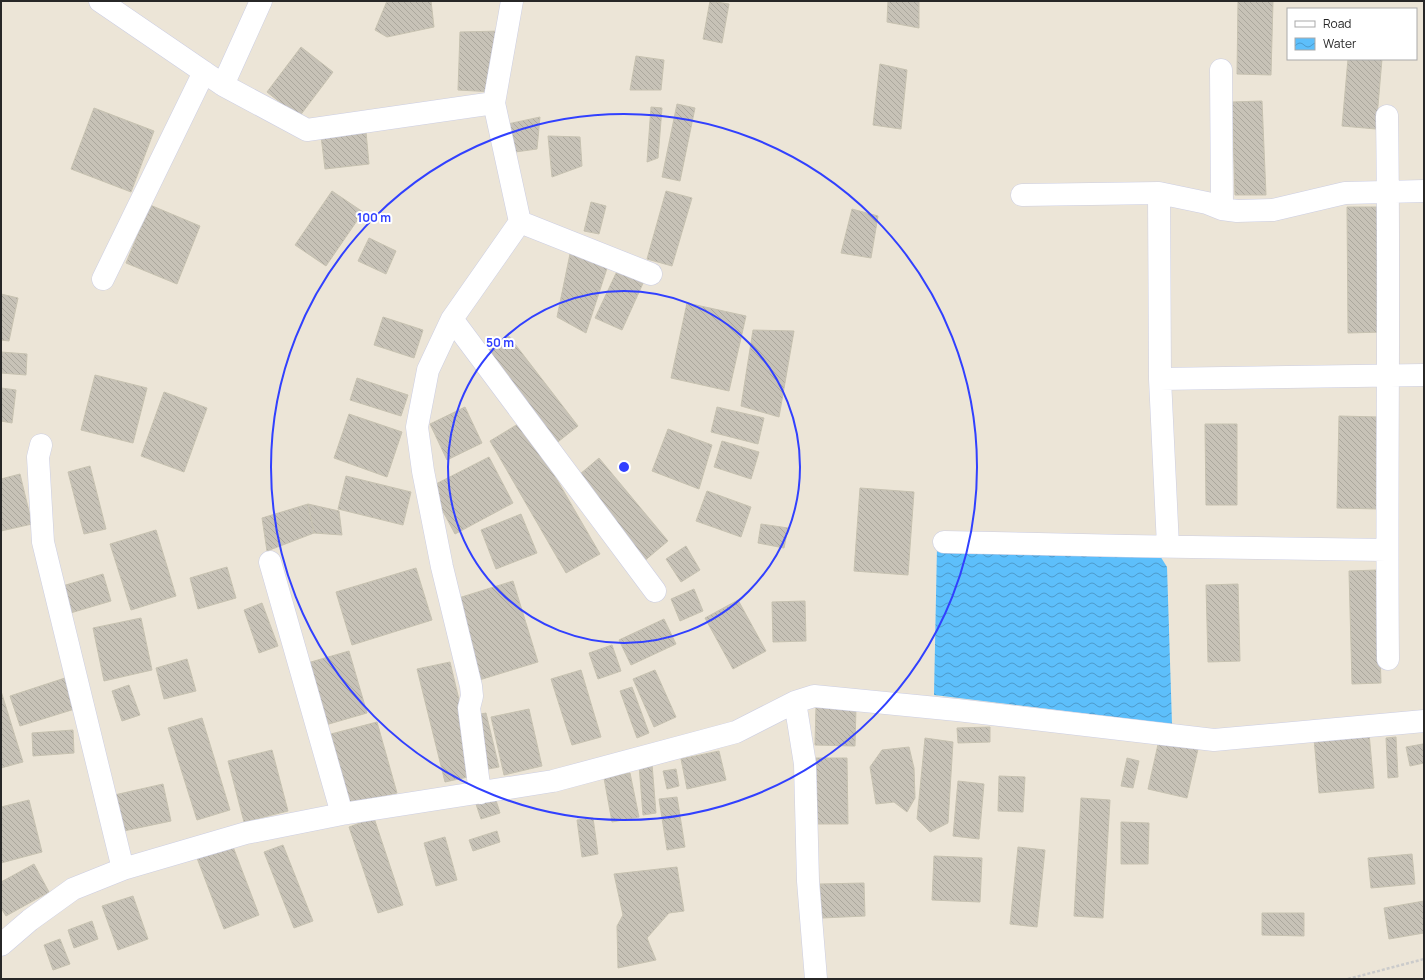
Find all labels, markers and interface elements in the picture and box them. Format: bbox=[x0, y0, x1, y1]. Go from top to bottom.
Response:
legend bbox=[1287, 8, 1417, 60]
text: Road bbox=[1323, 15, 1351, 32]
text: Water bbox=[1323, 35, 1357, 52]
text: 100 m bbox=[357, 209, 391, 226]
text: 50 m bbox=[486, 334, 514, 351]
centre of rings bbox=[617, 460, 631, 474]

